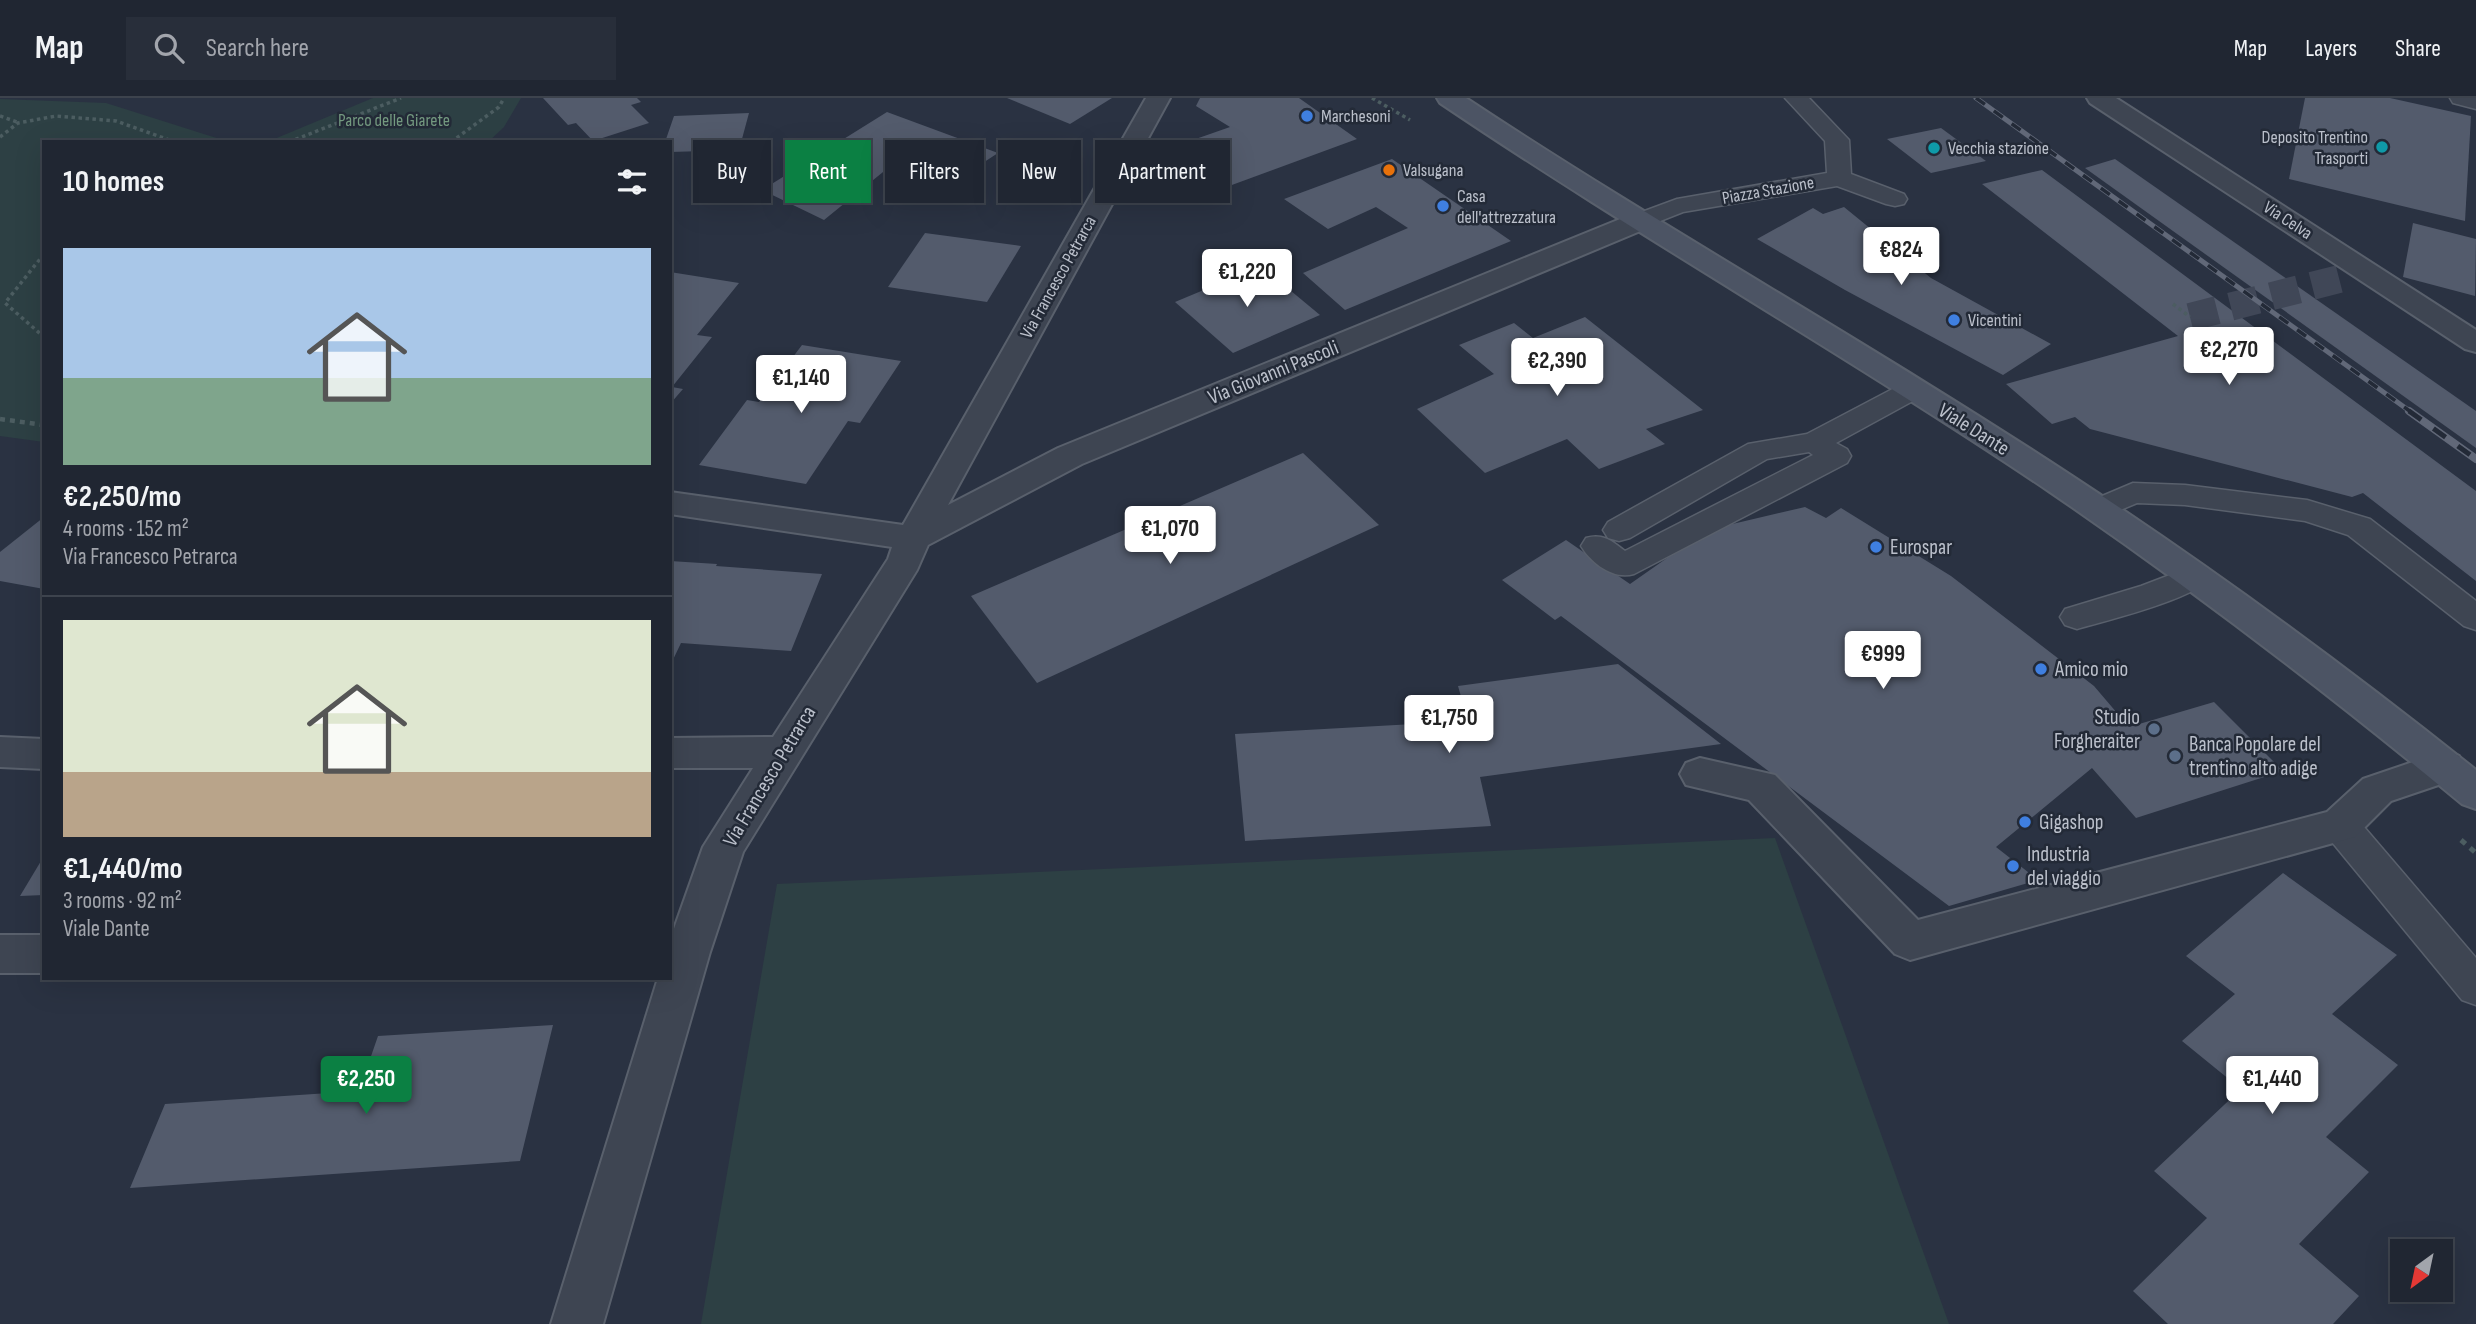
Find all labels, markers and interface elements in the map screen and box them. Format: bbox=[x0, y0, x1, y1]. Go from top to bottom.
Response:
search box bbox=[126, 17, 616, 80]
text: Map bbox=[35, 28, 84, 68]
icon: search bbox=[150, 29, 188, 67]
text: Search here bbox=[206, 33, 309, 64]
text: Map bbox=[2234, 34, 2267, 63]
text: Layers bbox=[2305, 34, 2357, 63]
text: Share bbox=[2395, 34, 2441, 63]
place label: Marchesoni bbox=[1321, 106, 1391, 127]
marker: Marchesoni bbox=[1299, 108, 1315, 124]
park label: Parco delle Giarete bbox=[338, 110, 450, 131]
place label: Deposito Trentino Trasporti bbox=[2262, 127, 2368, 169]
place label: Vecchia stazione bbox=[1948, 138, 2049, 159]
marker: Deposito Trentino Trasporti bbox=[2374, 139, 2390, 155]
chip: Buy bbox=[693, 140, 771, 203]
chip: Rent bbox=[785, 140, 871, 203]
chip: Filters bbox=[885, 140, 984, 203]
chip: New bbox=[998, 140, 1081, 203]
chip: Apartment bbox=[1095, 140, 1230, 203]
marker: Vecchia stazione bbox=[1926, 140, 1942, 156]
place label: Valsugana bbox=[1403, 160, 1463, 181]
marker: Valsugana bbox=[1381, 162, 1397, 178]
icon: filters bbox=[613, 163, 651, 201]
text: 10 homes bbox=[63, 164, 164, 200]
street label: Piazza Stazione bbox=[1721, 172, 1816, 209]
place label: Casa dell'attrezzatura bbox=[1457, 186, 1556, 228]
street label: Via Celva bbox=[2259, 197, 2316, 244]
marker: Casa dell'attrezzatura bbox=[1435, 198, 1451, 214]
street label: Via Francesco Petrarca bbox=[1016, 212, 1101, 342]
pin: €824 bbox=[1860, 228, 1942, 287]
text: €824 bbox=[1879, 236, 1923, 264]
pin: €1,220 bbox=[1190, 250, 1304, 309]
text: €1,220 bbox=[1218, 258, 1276, 286]
icon: home bbox=[294, 294, 420, 420]
place label: Vicentini bbox=[1968, 310, 2022, 331]
marker: Vicentini bbox=[1946, 312, 1962, 328]
pin: €2,270 bbox=[2172, 328, 2286, 387]
street label: Via Giovanni Pascoli bbox=[1204, 335, 1342, 410]
text: €2,270 bbox=[2200, 336, 2258, 364]
pin: €2,390 bbox=[1500, 338, 1614, 398]
text: €2,390 bbox=[1527, 347, 1587, 375]
pin: €1,140 bbox=[744, 356, 858, 415]
text: €1,140 bbox=[772, 364, 830, 392]
street label: Viale Dante bbox=[1934, 398, 2014, 461]
text: €2,250/mo bbox=[63, 479, 181, 515]
pin: €1,070 bbox=[1113, 506, 1227, 566]
text: 4 rooms · 152 m² bbox=[63, 515, 189, 543]
text: €1,070 bbox=[1141, 515, 1199, 543]
place label: Eurospar bbox=[1890, 535, 1952, 560]
marker: Eurospar bbox=[1868, 539, 1884, 555]
text: Via Francesco Petrarca bbox=[63, 543, 238, 571]
pin: €999 bbox=[1842, 632, 1924, 691]
text: €999 bbox=[1861, 640, 1905, 668]
place label: Amico mio bbox=[2054, 657, 2128, 682]
marker: Amico mio bbox=[2033, 661, 2049, 677]
icon: home bbox=[294, 666, 420, 792]
pin: €1,750 bbox=[1392, 696, 1506, 755]
street label: Via Francesco Petrarca bbox=[718, 701, 821, 851]
text: €1,750 bbox=[1420, 704, 1478, 732]
place label: Studio Forgheraiter bbox=[2054, 705, 2140, 754]
marker: Studio Forgheraiter bbox=[2146, 721, 2162, 737]
place label: Banca Popolare del trentino alto adige bbox=[2189, 732, 2321, 781]
marker: Banca Popolare del trentino alto adige bbox=[2167, 748, 2183, 764]
place label: Gigashop bbox=[2039, 810, 2104, 835]
marker: Gigashop bbox=[2017, 814, 2033, 830]
place label: Industria del viaggio bbox=[2027, 842, 2101, 891]
text: €1,440/mo bbox=[63, 851, 183, 887]
marker: Industria del viaggio bbox=[2005, 858, 2021, 874]
text: 3 rooms · 92 m² bbox=[63, 887, 182, 915]
text: Viale Dante bbox=[63, 915, 150, 943]
pin: €2,250 bbox=[309, 1056, 423, 1116]
pin: €1,440 bbox=[2215, 1056, 2329, 1116]
text: €2,250 bbox=[337, 1065, 395, 1093]
text: €1,440 bbox=[2242, 1065, 2302, 1093]
north arrow bbox=[2390, 1239, 2454, 1302]
map controls bbox=[2390, 1239, 2453, 1302]

